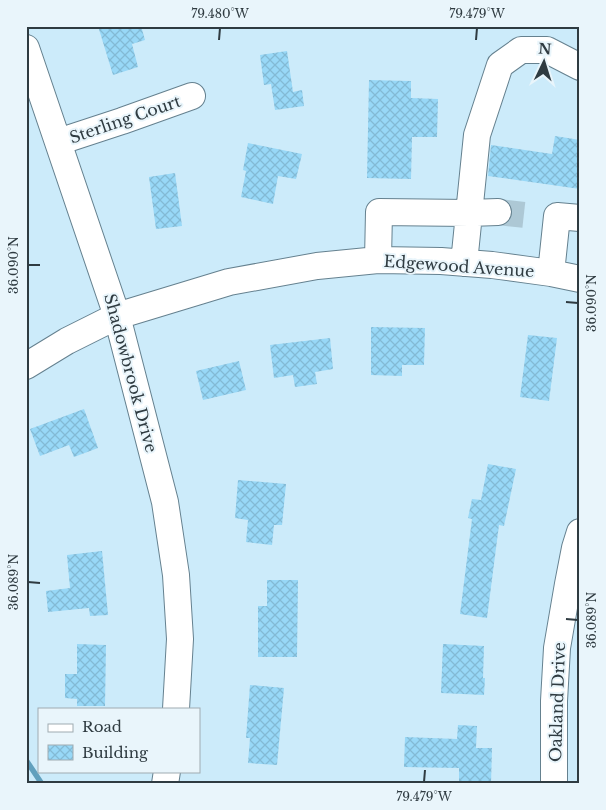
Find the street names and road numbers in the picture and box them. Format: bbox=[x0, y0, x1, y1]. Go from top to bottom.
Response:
street label: Sterling Court bbox=[67, 91, 183, 147]
street label: Edgewood Avenue bbox=[383, 251, 535, 281]
street label: Shadowbrook Drive bbox=[100, 291, 162, 455]
street label: Oakland Drive bbox=[545, 642, 569, 762]

